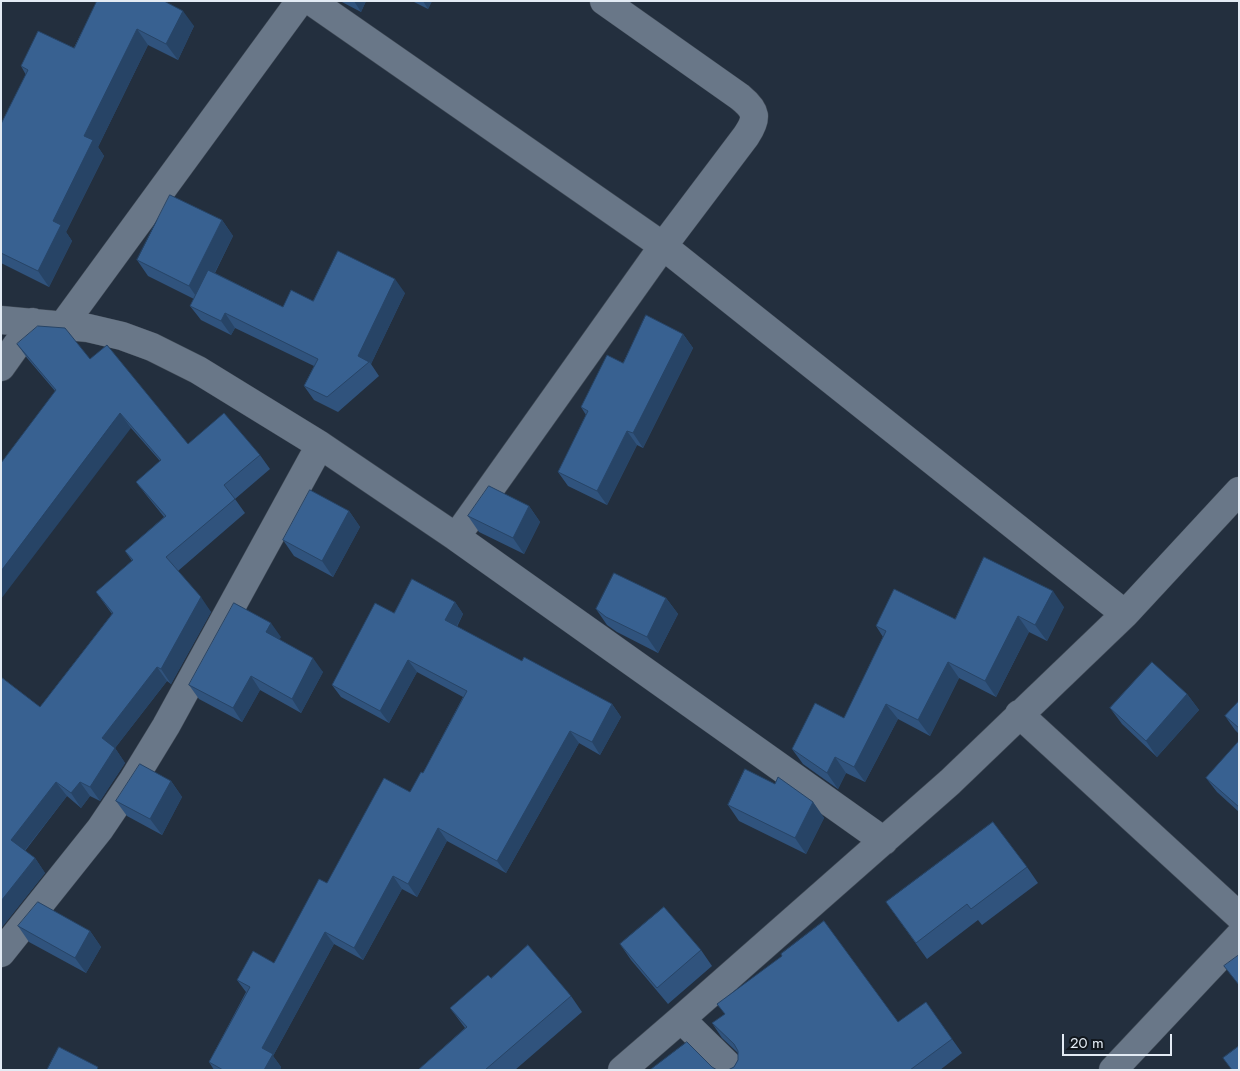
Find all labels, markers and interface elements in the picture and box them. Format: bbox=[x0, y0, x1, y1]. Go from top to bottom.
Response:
scale bar bbox=[1065, 1024, 1175, 1056]
text: 20 m bbox=[1070, 1032, 1104, 1054]

